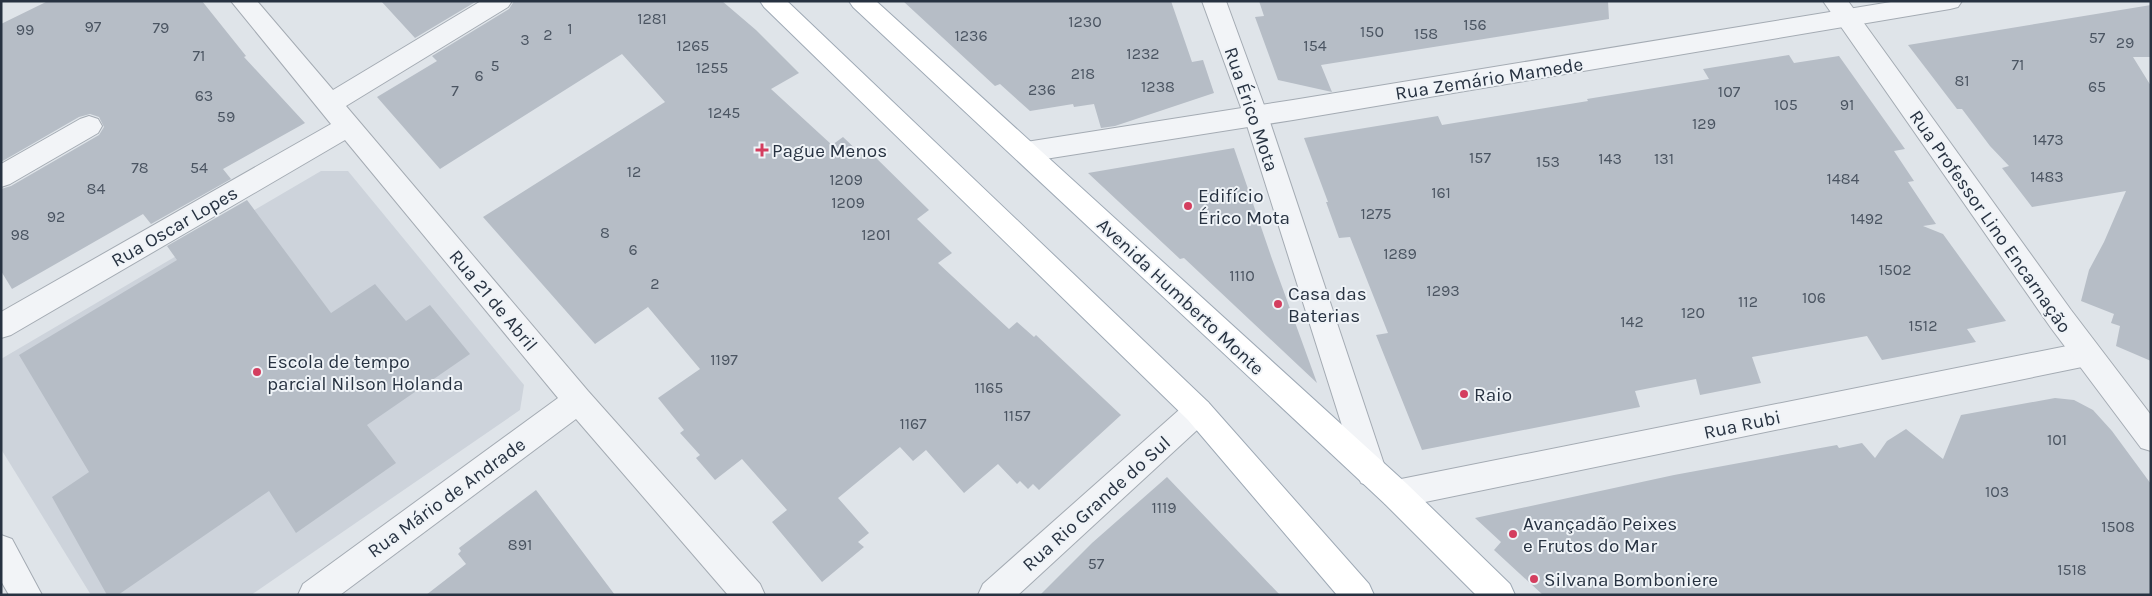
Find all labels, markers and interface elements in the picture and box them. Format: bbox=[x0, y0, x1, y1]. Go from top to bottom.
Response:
house number: 1281 bbox=[637, 9, 667, 28]
house number: 1230 bbox=[1068, 12, 1102, 31]
house number: 156 bbox=[1463, 15, 1487, 34]
house number: 97 bbox=[85, 17, 102, 36]
house number: 79 bbox=[153, 18, 169, 37]
house number: 1 bbox=[567, 19, 573, 38]
house number: 99 bbox=[16, 20, 34, 39]
house number: 150 bbox=[1360, 22, 1384, 41]
house number: 158 bbox=[1414, 24, 1438, 43]
house number: 2 bbox=[543, 25, 553, 44]
house number: 1236 bbox=[954, 26, 988, 45]
house number: 57 bbox=[2089, 28, 2106, 47]
house number: 3 bbox=[520, 30, 530, 49]
house number: 29 bbox=[2116, 33, 2134, 52]
house number: 1265 bbox=[677, 36, 709, 55]
house number: 154 bbox=[1303, 36, 1327, 55]
house number: 1232 bbox=[1126, 44, 1160, 63]
street label: Rua Érico Mota bbox=[1219, 44, 1284, 174]
house number: 71 bbox=[193, 46, 205, 65]
street label: Rua Zemário Mamede bbox=[1394, 53, 1585, 105]
house number: 71 bbox=[2012, 55, 2024, 74]
house number: 5 bbox=[490, 56, 500, 75]
house number: 1255 bbox=[696, 58, 728, 77]
house number: 218 bbox=[1071, 64, 1095, 83]
house number: 6 bbox=[474, 66, 484, 85]
house number: 81 bbox=[1954, 71, 1970, 90]
house number: 1238 bbox=[1141, 77, 1175, 96]
house number: 65 bbox=[2088, 77, 2106, 96]
house number: 236 bbox=[1028, 80, 1056, 99]
house number: 7 bbox=[451, 81, 459, 100]
house number: 107 bbox=[1718, 82, 1741, 101]
house number: 63 bbox=[195, 86, 213, 105]
house number: 105 bbox=[1774, 95, 1798, 114]
house number: 91 bbox=[1840, 95, 1854, 114]
house number: 1245 bbox=[708, 103, 740, 122]
street label: Rua Professor Lino Encarnação bbox=[1905, 106, 2076, 337]
house number: 59 bbox=[217, 107, 235, 126]
house number: 129 bbox=[1692, 114, 1716, 133]
house number: 1473 bbox=[2032, 130, 2064, 149]
place label: Pague Menos bbox=[772, 140, 887, 162]
marker: Pague Menos bbox=[756, 144, 768, 156]
house number: 157 bbox=[1469, 148, 1491, 167]
house number: 143 bbox=[1598, 149, 1622, 168]
house number: 131 bbox=[1654, 149, 1674, 168]
house number: 153 bbox=[1536, 152, 1560, 171]
house number: 78 bbox=[131, 158, 149, 177]
house number: 54 bbox=[190, 158, 208, 177]
house number: 12 bbox=[627, 162, 641, 181]
house number: 1483 bbox=[2030, 167, 2064, 186]
house number: 1484 bbox=[1827, 169, 1860, 188]
house number: 1209 bbox=[829, 170, 863, 189]
house number: 84 bbox=[87, 179, 105, 198]
street label: Rua Oscar Lopes bbox=[107, 182, 242, 272]
house number: 161 bbox=[1431, 183, 1451, 202]
place label: Edifício Érico Mota bbox=[1198, 185, 1290, 229]
house number: 1209 bbox=[831, 193, 865, 212]
marker: Edifício Érico Mota bbox=[1182, 200, 1194, 212]
house number: 1275 bbox=[1360, 204, 1392, 223]
house number: 92 bbox=[47, 207, 65, 226]
house number: 1492 bbox=[1851, 209, 1883, 228]
street label: Avenida Humberto Monte bbox=[1092, 214, 1268, 380]
house number: 8 bbox=[600, 223, 610, 242]
house number: 98 bbox=[10, 225, 30, 244]
house number: 1201 bbox=[861, 225, 891, 244]
house number: 6 bbox=[628, 240, 638, 259]
house number: 1289 bbox=[1383, 244, 1417, 263]
street label: Rua 21 de Abril bbox=[444, 246, 542, 356]
house number: 1502 bbox=[1878, 260, 1912, 279]
house number: 1110 bbox=[1229, 266, 1255, 285]
house number: 2 bbox=[650, 274, 660, 293]
house number: 1293 bbox=[1426, 281, 1460, 300]
place label: Casa das Baterias bbox=[1288, 283, 1367, 327]
house number: 106 bbox=[1802, 288, 1826, 307]
house number: 112 bbox=[1738, 292, 1758, 311]
marker: Casa das Baterias bbox=[1272, 298, 1284, 310]
house number: 120 bbox=[1681, 303, 1705, 322]
house number: 142 bbox=[1620, 312, 1644, 331]
house number: 1512 bbox=[1909, 316, 1937, 335]
house number: 1197 bbox=[710, 350, 738, 369]
place label: Escola de tempo parcial Nilson Holanda bbox=[267, 351, 464, 395]
marker: Escola de tempo parcial Nilson Holanda bbox=[251, 366, 263, 378]
house number: 1165 bbox=[975, 378, 1003, 397]
place label: Raio bbox=[1474, 384, 1512, 406]
marker: Raio bbox=[1458, 388, 1470, 400]
house number: 1157 bbox=[1003, 406, 1031, 425]
street label: Rua Rubi bbox=[1702, 406, 1783, 444]
house number: 1167 bbox=[899, 414, 927, 433]
house number: 101 bbox=[2047, 430, 2067, 449]
street label: Rua Rio Grande do Sul bbox=[1018, 432, 1175, 576]
street label: Rua Mário de Andrade bbox=[363, 433, 530, 562]
house number: 103 bbox=[1985, 482, 2009, 501]
house number: 1119 bbox=[1151, 498, 1177, 517]
place label: Avançadão Peixes e Frutos do Mar bbox=[1523, 513, 1677, 557]
house number: 1508 bbox=[2101, 517, 2135, 536]
marker: Avançadão Peixes e Frutos do Mar bbox=[1507, 528, 1519, 540]
house number: 891 bbox=[508, 535, 532, 554]
house number: 57 bbox=[1088, 554, 1105, 573]
house number: 1518 bbox=[2057, 560, 2087, 579]
place label: Silvana Bomboniere bbox=[1544, 569, 1718, 591]
marker: Silvana Bomboniere bbox=[1528, 573, 1540, 585]

